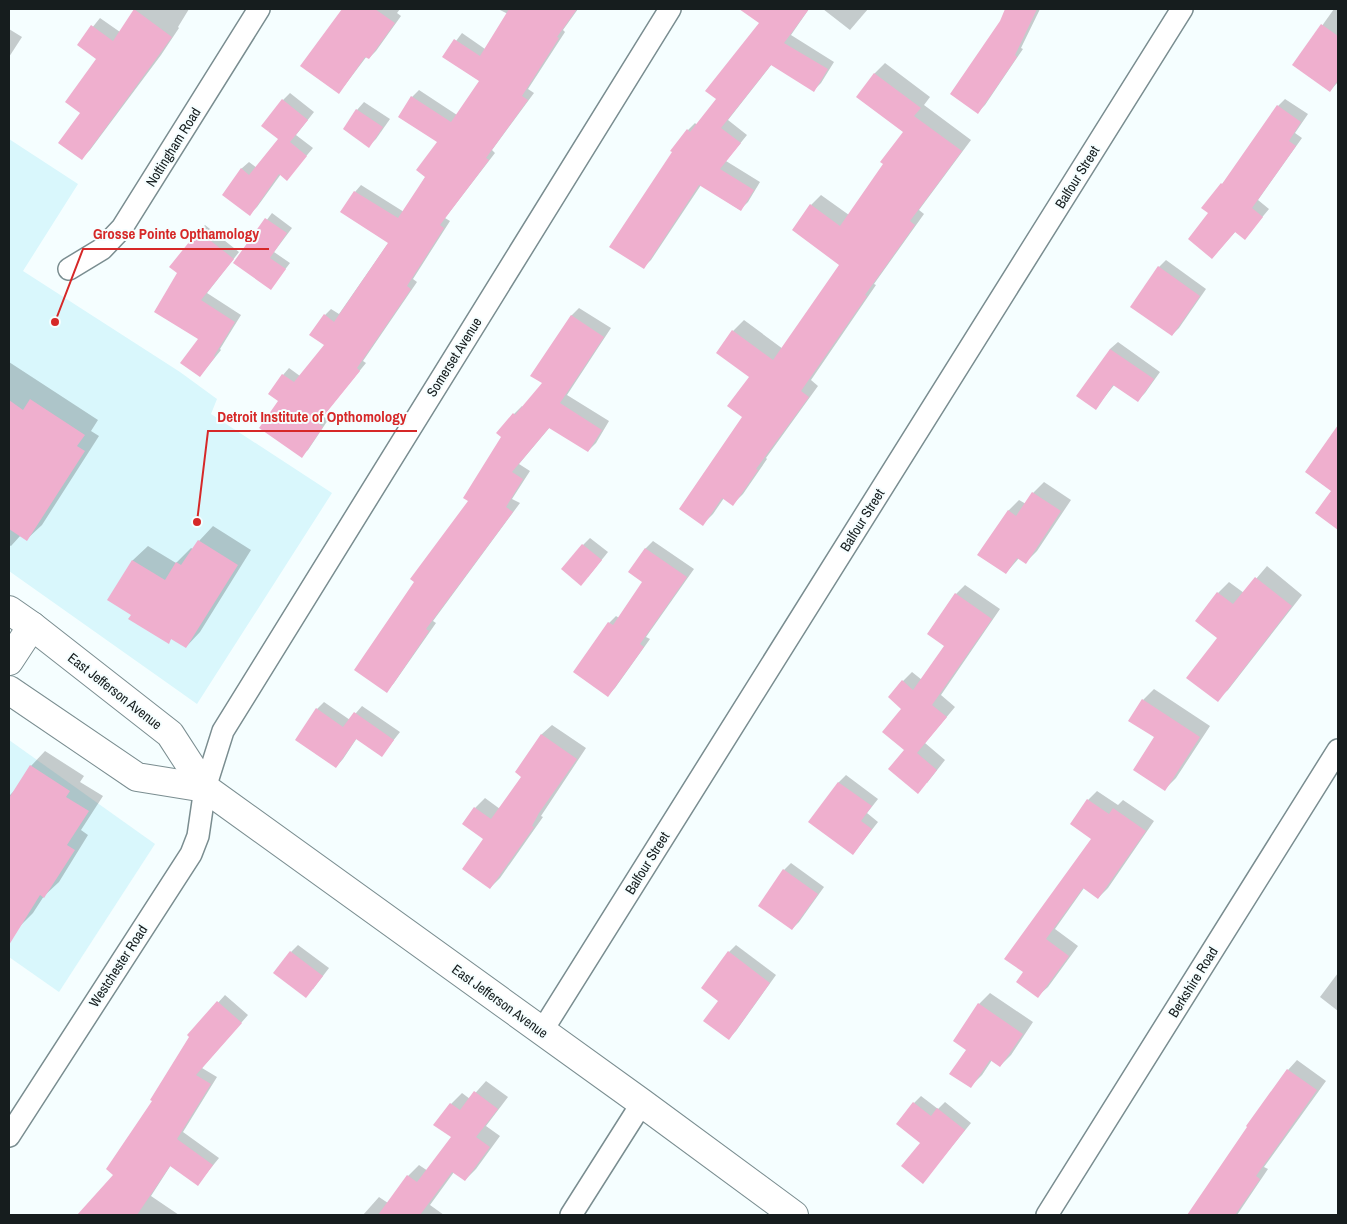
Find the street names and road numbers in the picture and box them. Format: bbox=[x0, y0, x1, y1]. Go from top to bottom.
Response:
street label: Nottingham Road bbox=[142, 104, 204, 190]
street label: Balfour Street bbox=[1051, 142, 1103, 212]
street label: Somerset Avenue bbox=[422, 314, 486, 400]
street label: Balfour Street bbox=[836, 485, 888, 555]
street label: East Jefferson Avenue bbox=[64, 649, 166, 733]
street label: Balfour Street bbox=[621, 828, 673, 898]
street label: Westchester Road bbox=[85, 922, 151, 1010]
street label: Berkshire Road bbox=[1164, 943, 1222, 1021]
street label: East Jefferson Avenue bbox=[448, 960, 552, 1042]

